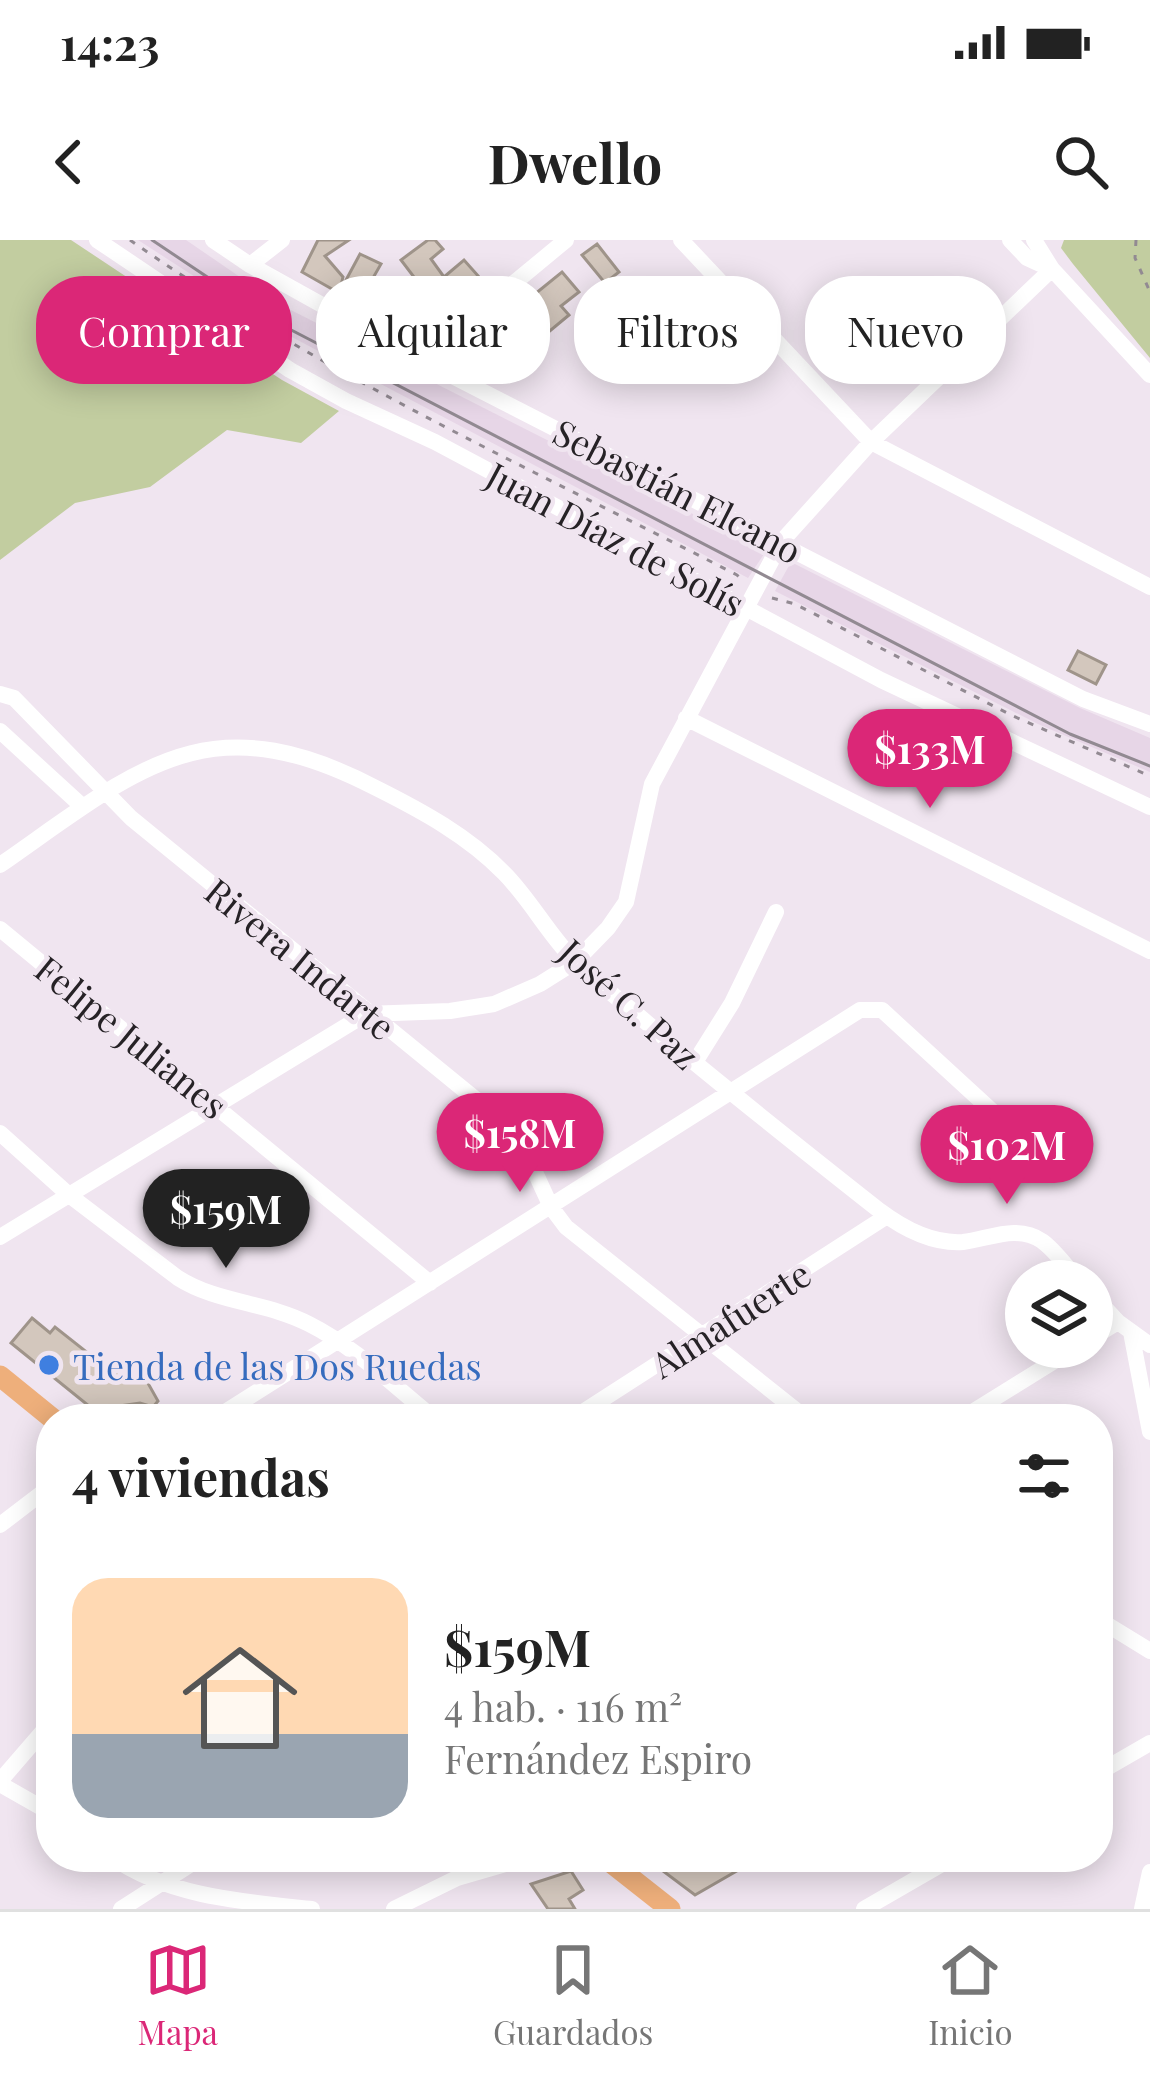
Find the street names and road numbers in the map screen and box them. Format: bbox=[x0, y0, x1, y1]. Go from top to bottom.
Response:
street label: Sebastián Elcano bbox=[546, 407, 810, 573]
street label: Juan Díaz de Solís bbox=[478, 449, 753, 626]
street label: Rivera Indarte bbox=[196, 867, 406, 1049]
street label: José C. Paz bbox=[549, 927, 710, 1079]
street label: Felipe Julianes bbox=[26, 944, 238, 1128]
street label: Almafuerte bbox=[640, 1249, 819, 1388]

